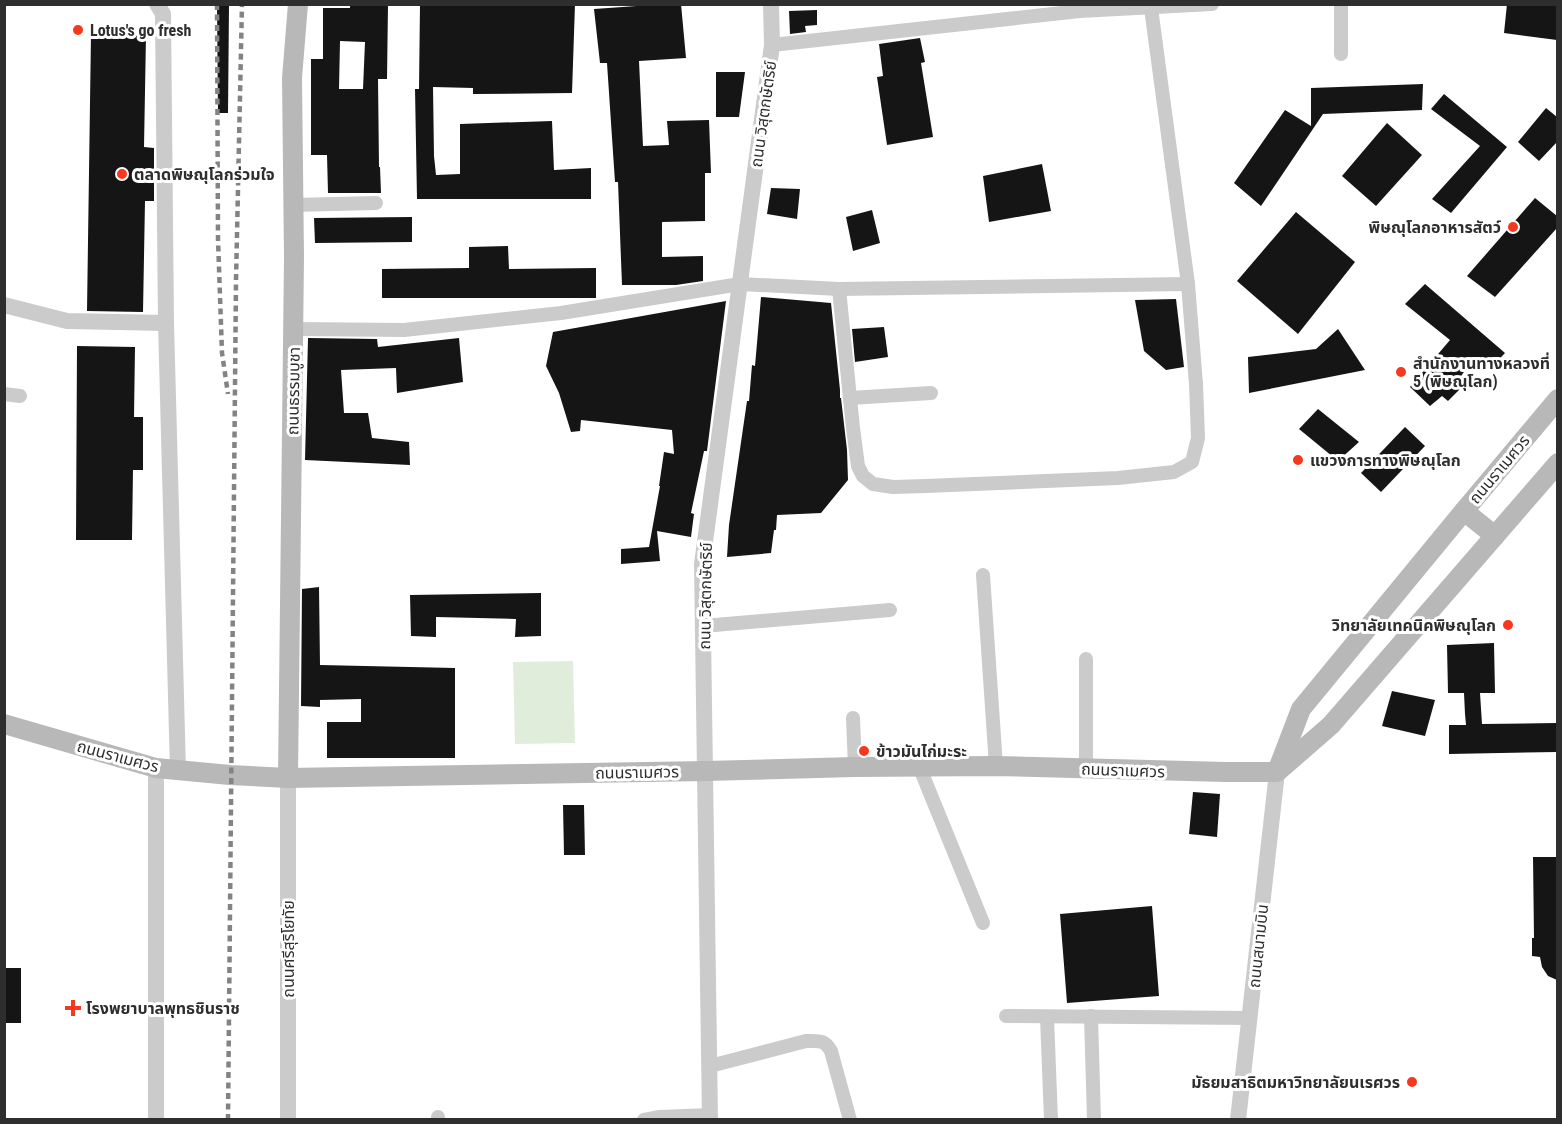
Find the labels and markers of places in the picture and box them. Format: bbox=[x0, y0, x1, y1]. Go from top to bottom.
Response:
place label: Lotus's go fresh bbox=[90, 21, 191, 40]
marker: Lotus's go fresh bbox=[71, 23, 85, 37]
place label: ตลาดพิษณุโลกร่วมใจ bbox=[134, 165, 275, 184]
marker: ตลาดพิษณุโลกร่วมใจ bbox=[115, 167, 129, 181]
place label: พิษณุโลกอาหารสัตว์ bbox=[1369, 218, 1501, 237]
marker: พิษณุโลกอาหารสัตว์ bbox=[1506, 220, 1520, 234]
place label: สำนักงานทางหลวงที่ 5 (พิษณุโลก) bbox=[1413, 352, 1550, 391]
marker: สำนักงานทางหลวงที่ 5 (พิษณุโลก) bbox=[1394, 365, 1408, 379]
place label: แขวงการทางพิษณุโลก bbox=[1310, 451, 1461, 470]
marker: แขวงการทางพิษณุโลก bbox=[1291, 453, 1305, 467]
place label: วิทยาลัยเทคนิคพิษณุโลก bbox=[1331, 616, 1496, 635]
marker: วิทยาลัยเทคนิคพิษณุโลก bbox=[1501, 618, 1515, 632]
place label: ข้าวมันไก่มะระ bbox=[876, 742, 967, 761]
marker: ข้าวมันไก่มะระ bbox=[857, 744, 871, 758]
marker: โรงพยาบาลพุทธชินราช bbox=[64, 999, 82, 1017]
place label: โรงพยาบาลพุทธชินราช bbox=[86, 999, 240, 1018]
place label: มัธยมสาธิตมหาวิทยาลัยนเรศวร bbox=[1191, 1073, 1400, 1092]
marker: มัธยมสาธิตมหาวิทยาลัยนเรศวร bbox=[1405, 1075, 1419, 1089]

